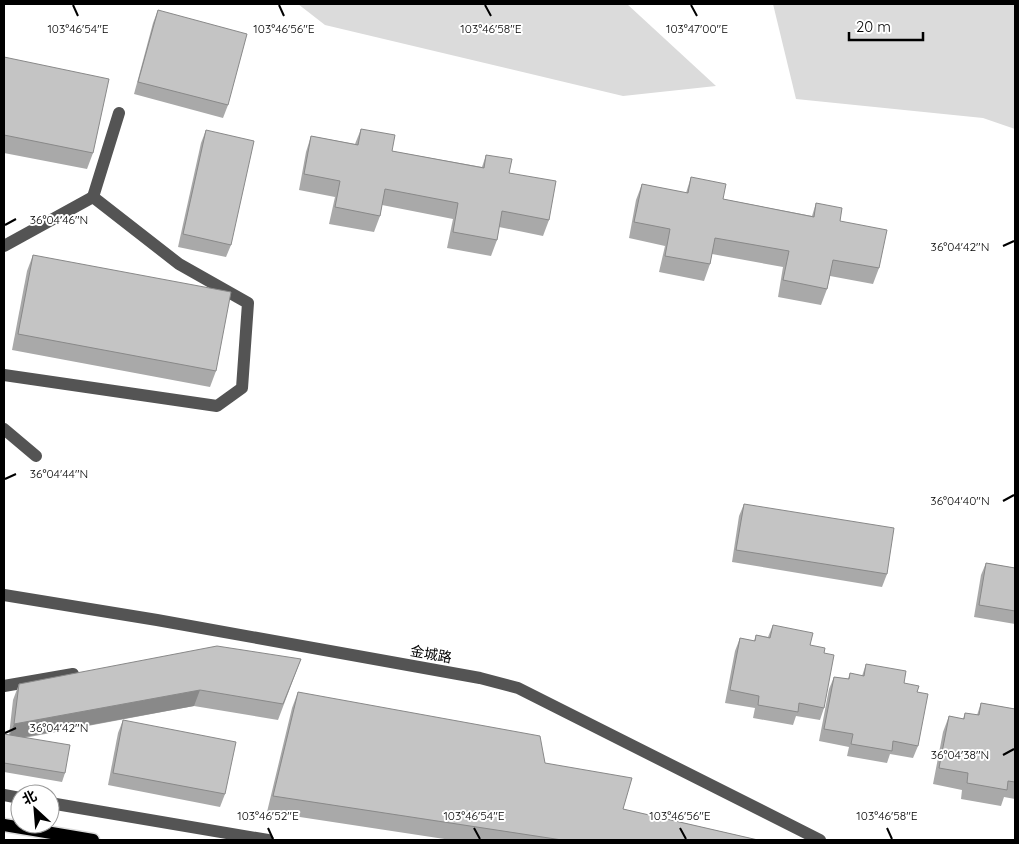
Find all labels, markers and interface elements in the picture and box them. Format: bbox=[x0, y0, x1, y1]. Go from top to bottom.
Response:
scale bar bbox=[849, 10, 923, 42]
text: 20 m bbox=[856, 17, 891, 36]
text: 103°46'54"E bbox=[47, 21, 109, 36]
text: 103°46'56"E bbox=[253, 21, 315, 36]
text: 103°46'58"E bbox=[460, 21, 522, 36]
text: 103°47'00"E bbox=[666, 21, 728, 36]
text: 36°04'46"N bbox=[30, 212, 88, 227]
text: 36°04'42"N bbox=[931, 239, 989, 254]
text: 36°04'44"N bbox=[30, 466, 88, 481]
text: 36°04'40"N bbox=[930, 493, 990, 508]
street label: 金城路 bbox=[409, 641, 453, 667]
text: 36°04'42"N bbox=[30, 720, 88, 735]
text: 36°04'38"N bbox=[931, 747, 989, 762]
north arrow bbox=[10, 784, 60, 834]
text: 北 bbox=[19, 786, 40, 808]
text: 103°46'52"E bbox=[237, 808, 299, 823]
text: 103°46'54"E bbox=[443, 808, 505, 823]
text: 103°46'56"E bbox=[649, 808, 711, 823]
text: 103°46'58"E bbox=[856, 808, 918, 823]

